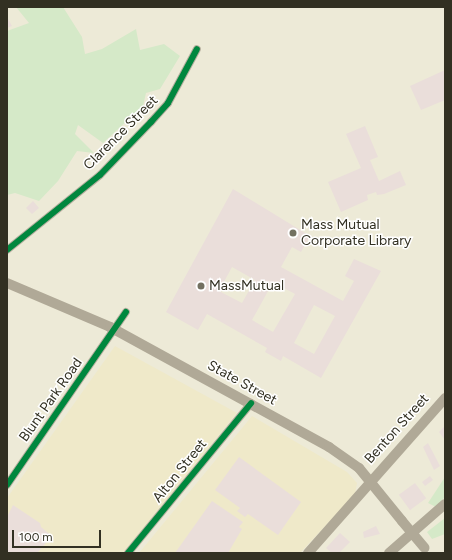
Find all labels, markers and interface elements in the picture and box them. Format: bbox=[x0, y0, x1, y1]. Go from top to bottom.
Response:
street label: Clarence Street bbox=[80, 92, 162, 174]
place label: Mass Mutual Corporate Library bbox=[301, 217, 411, 250]
marker: Mass Mutual Corporate Library bbox=[288, 228, 298, 238]
place label: MassMutual bbox=[209, 278, 284, 294]
marker: MassMutual bbox=[196, 281, 206, 291]
street label: Blunt Park Road bbox=[16, 355, 86, 445]
street label: State Street bbox=[204, 357, 280, 409]
street label: Benton Street bbox=[361, 391, 433, 467]
street label: Alton Street bbox=[149, 436, 211, 506]
scale bar bbox=[14, 522, 103, 548]
text: 100 m bbox=[19, 530, 53, 544]

